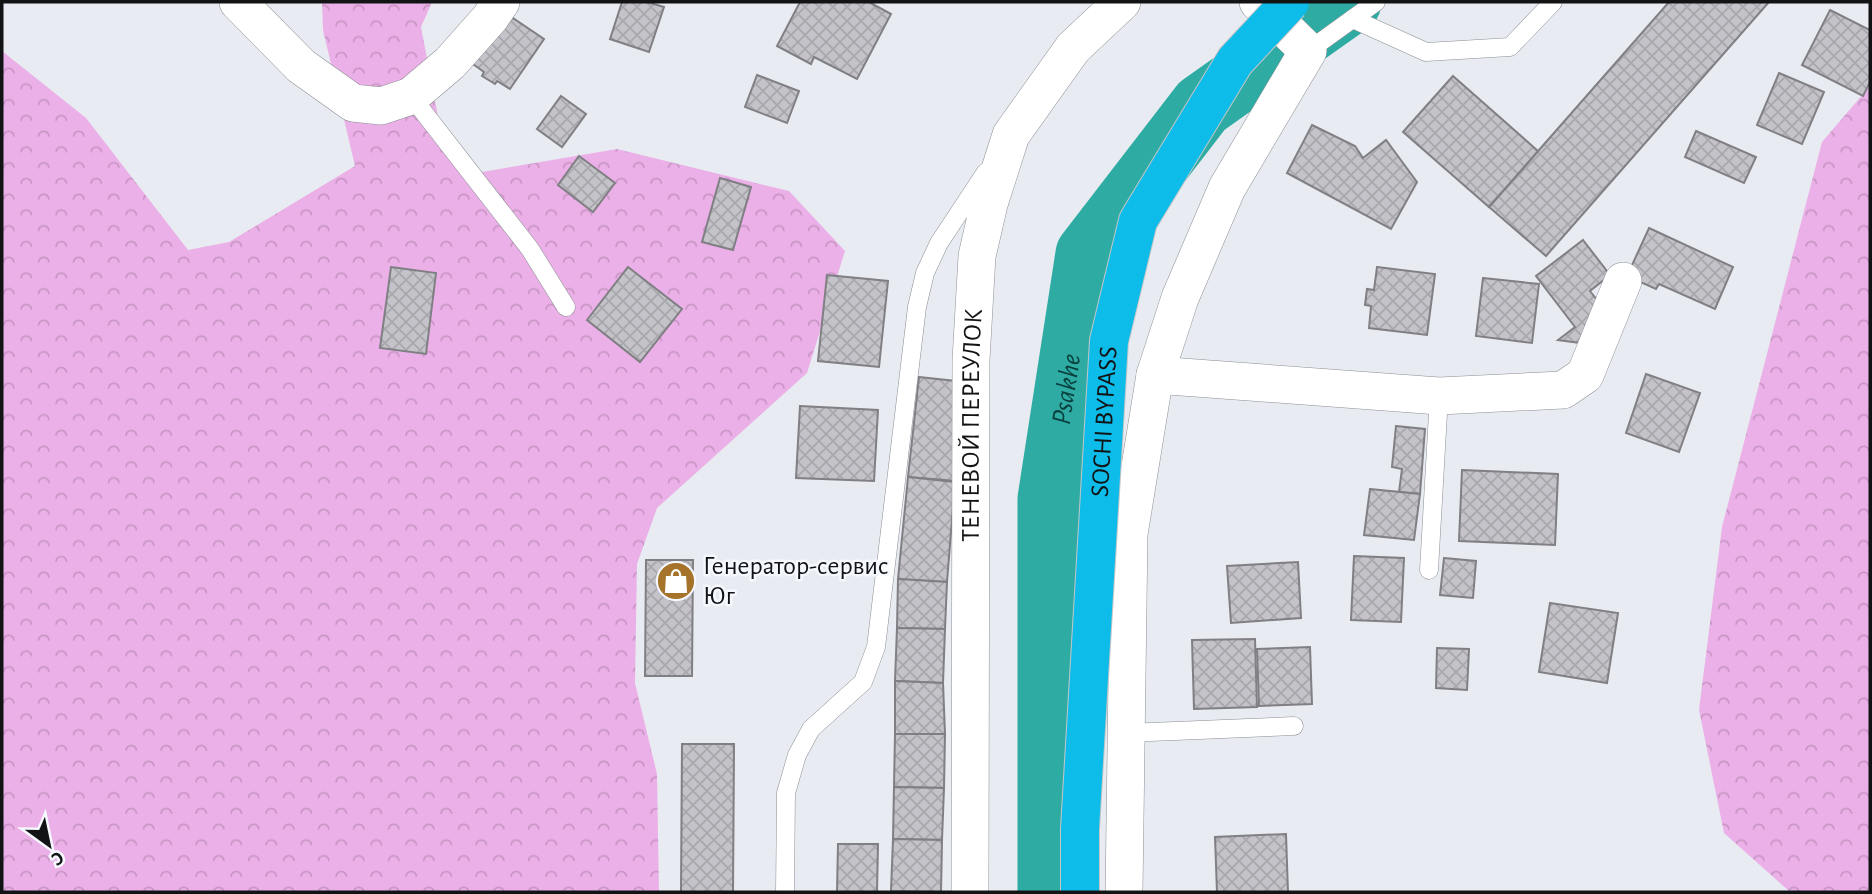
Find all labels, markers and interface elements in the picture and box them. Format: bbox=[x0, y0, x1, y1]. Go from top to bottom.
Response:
street label: ТЕНЕВОЙ ПЕРЕУЛОК bbox=[958, 308, 987, 541]
street label: SOCHI BYPASS bbox=[1087, 346, 1122, 498]
water label: Psakhe bbox=[1048, 352, 1086, 427]
place label: Генератор-сервис Юг bbox=[703, 553, 889, 609]
shop icon: Генератор-сервис Юг bbox=[655, 560, 697, 602]
north arrow bbox=[14, 810, 84, 880]
text: С bbox=[48, 847, 67, 869]

